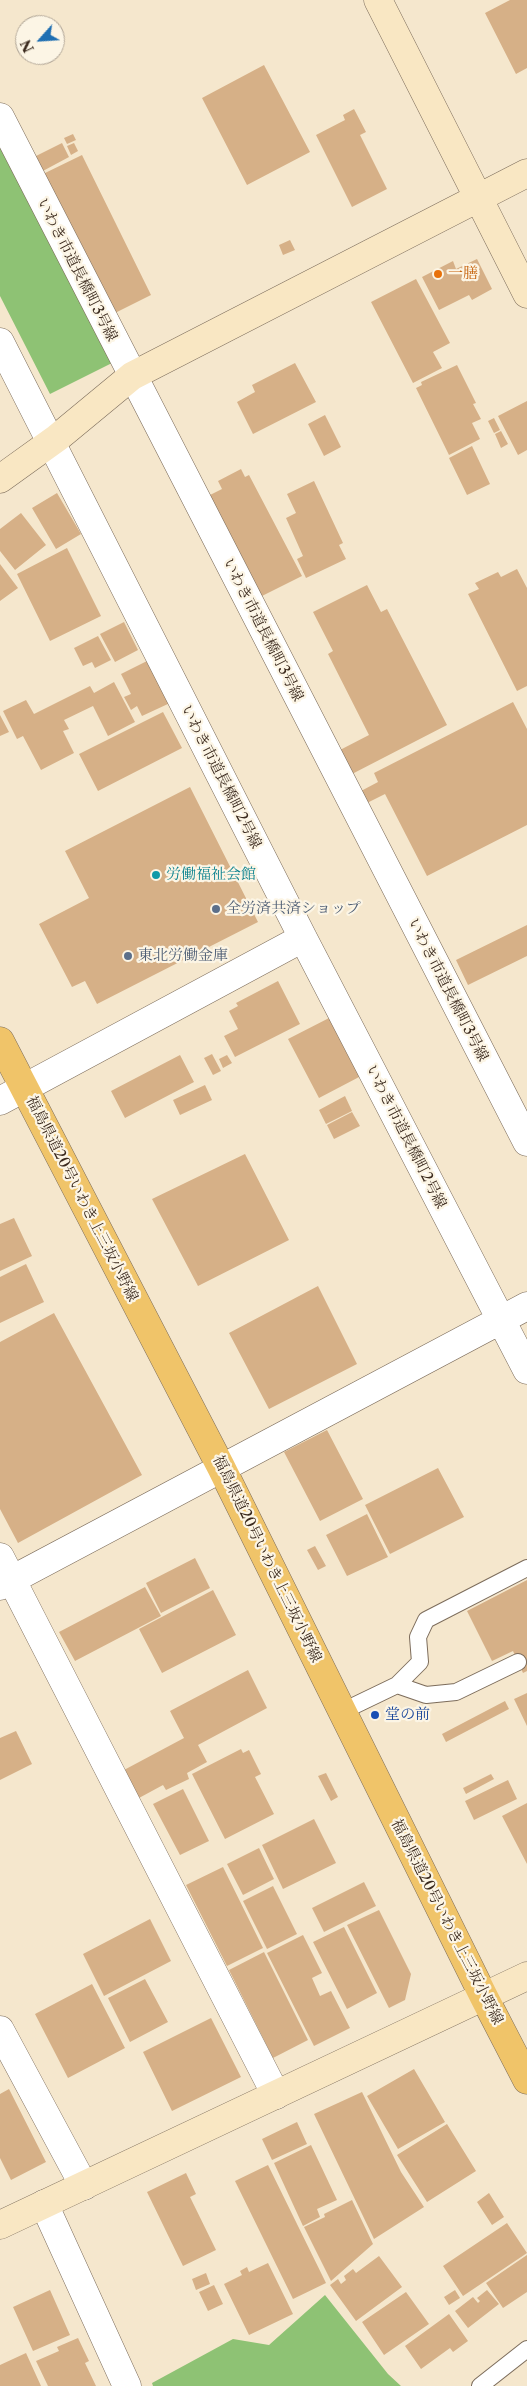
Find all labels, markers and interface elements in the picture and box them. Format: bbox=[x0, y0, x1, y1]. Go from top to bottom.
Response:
north arrow bbox=[15, 15, 65, 65]
text: N bbox=[17, 37, 38, 56]
street label: いわき市道長橋町3号線 bbox=[33, 195, 121, 345]
place label: 一膳 bbox=[448, 265, 478, 283]
marker: 一膳 bbox=[432, 268, 444, 280]
street label: いわき市道長橋町3号線 bbox=[219, 555, 307, 705]
street label: いわき市道長橋町2号線 bbox=[177, 702, 265, 852]
place label: 労働福祉会館 bbox=[166, 866, 256, 884]
marker: 労働福祉会館 bbox=[150, 869, 162, 881]
place label: 全労済共済ショップ bbox=[226, 900, 361, 918]
marker: 全労済共済ショップ bbox=[210, 903, 222, 915]
street label: いわき市道長橋町3号線 bbox=[404, 915, 492, 1065]
place label: 東北労働金庫 bbox=[138, 947, 228, 965]
marker: 東北労働金庫 bbox=[122, 950, 134, 962]
street label: いわき市道長橋町2号線 bbox=[362, 1062, 450, 1212]
street label: 福島県道20号いわき上三坂小野線 bbox=[22, 1093, 142, 1305]
street label: 福島県道20号いわき上三坂小野線 bbox=[209, 1453, 325, 1665]
place label: 堂の前 bbox=[385, 1706, 430, 1724]
marker: 堂の前 bbox=[369, 1709, 381, 1721]
street label: 福島県道20号いわき上三坂小野線 bbox=[387, 1816, 507, 2028]

